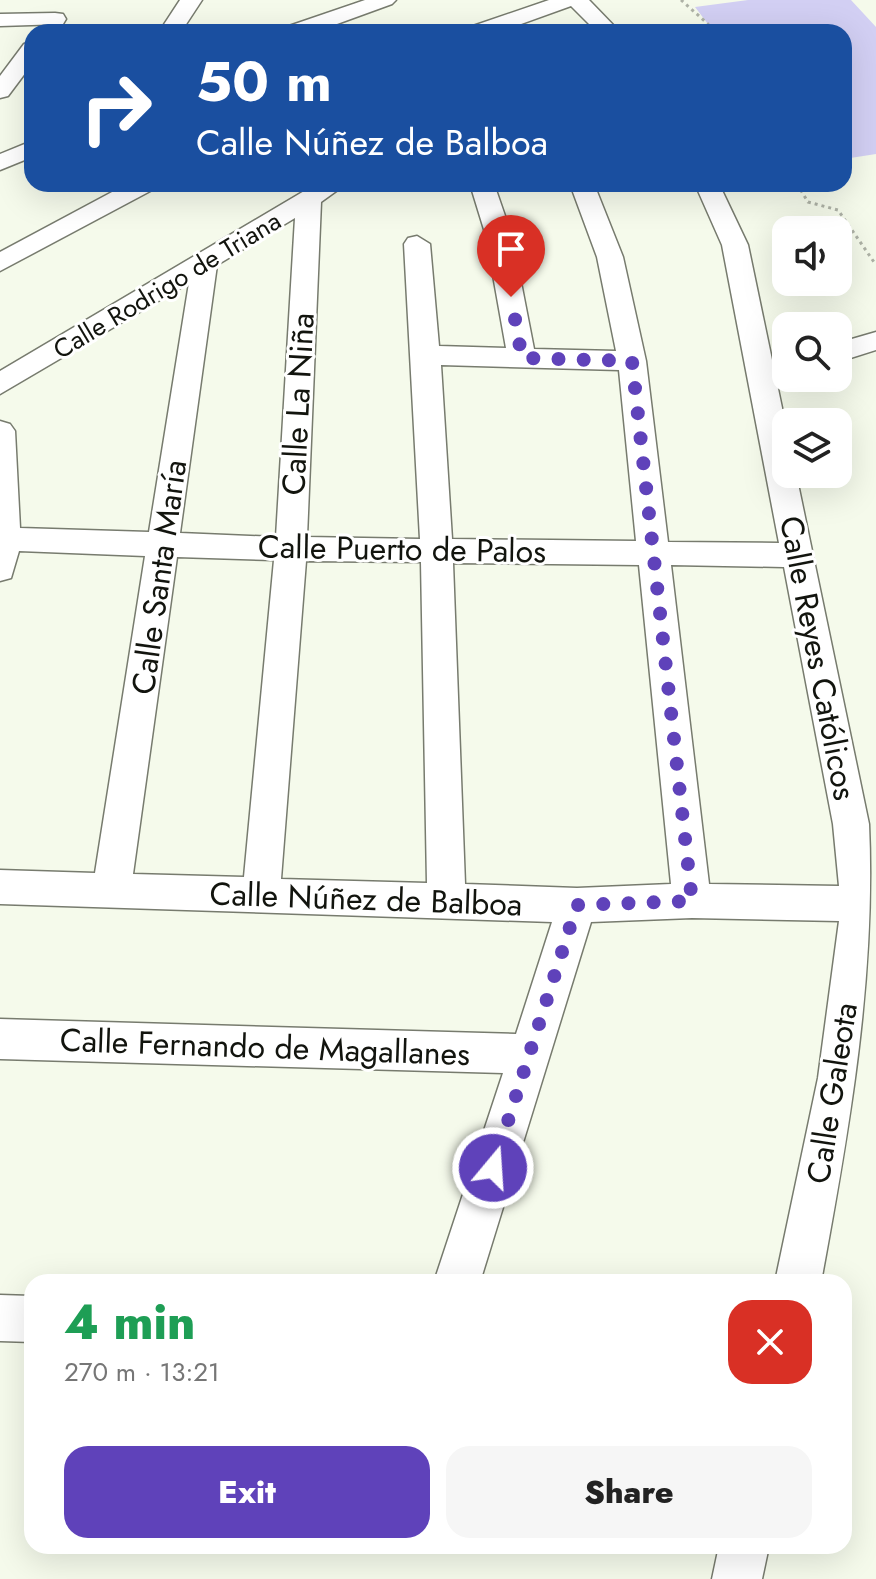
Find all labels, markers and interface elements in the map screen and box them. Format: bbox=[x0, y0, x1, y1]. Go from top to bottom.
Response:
text: 50 m bbox=[196, 41, 332, 122]
icon: right bbox=[64, 56, 168, 160]
text: Calle Núñez de Balboa bbox=[196, 116, 548, 168]
street label: Calle Rodrigo de Triana bbox=[46, 202, 288, 368]
pin bbox=[477, 215, 545, 297]
map controls bbox=[772, 216, 852, 488]
button: sound bbox=[772, 216, 852, 296]
icon: arrive bbox=[489, 227, 533, 271]
street label: Calle La Niña bbox=[270, 312, 326, 496]
button: search bbox=[772, 312, 852, 392]
button: layers bbox=[772, 408, 852, 488]
street label: Calle Santa María bbox=[120, 457, 198, 697]
street label: Calle Reyes Católicos bbox=[768, 512, 868, 804]
street label: Calle Puerto de Palos bbox=[258, 523, 546, 575]
street label: Calle Núñez de Balboa bbox=[209, 871, 523, 927]
street label: Calle Galeota bbox=[795, 999, 869, 1187]
street label: Calle Fernando de Magallanes bbox=[59, 1017, 471, 1077]
position arrow bbox=[451, 1126, 535, 1210]
text: 4 min bbox=[64, 1288, 195, 1357]
button: close bbox=[728, 1300, 812, 1384]
text: 270 m · 13:21 bbox=[64, 1353, 220, 1391]
button: Exit bbox=[64, 1446, 430, 1538]
button: Share bbox=[446, 1446, 812, 1538]

